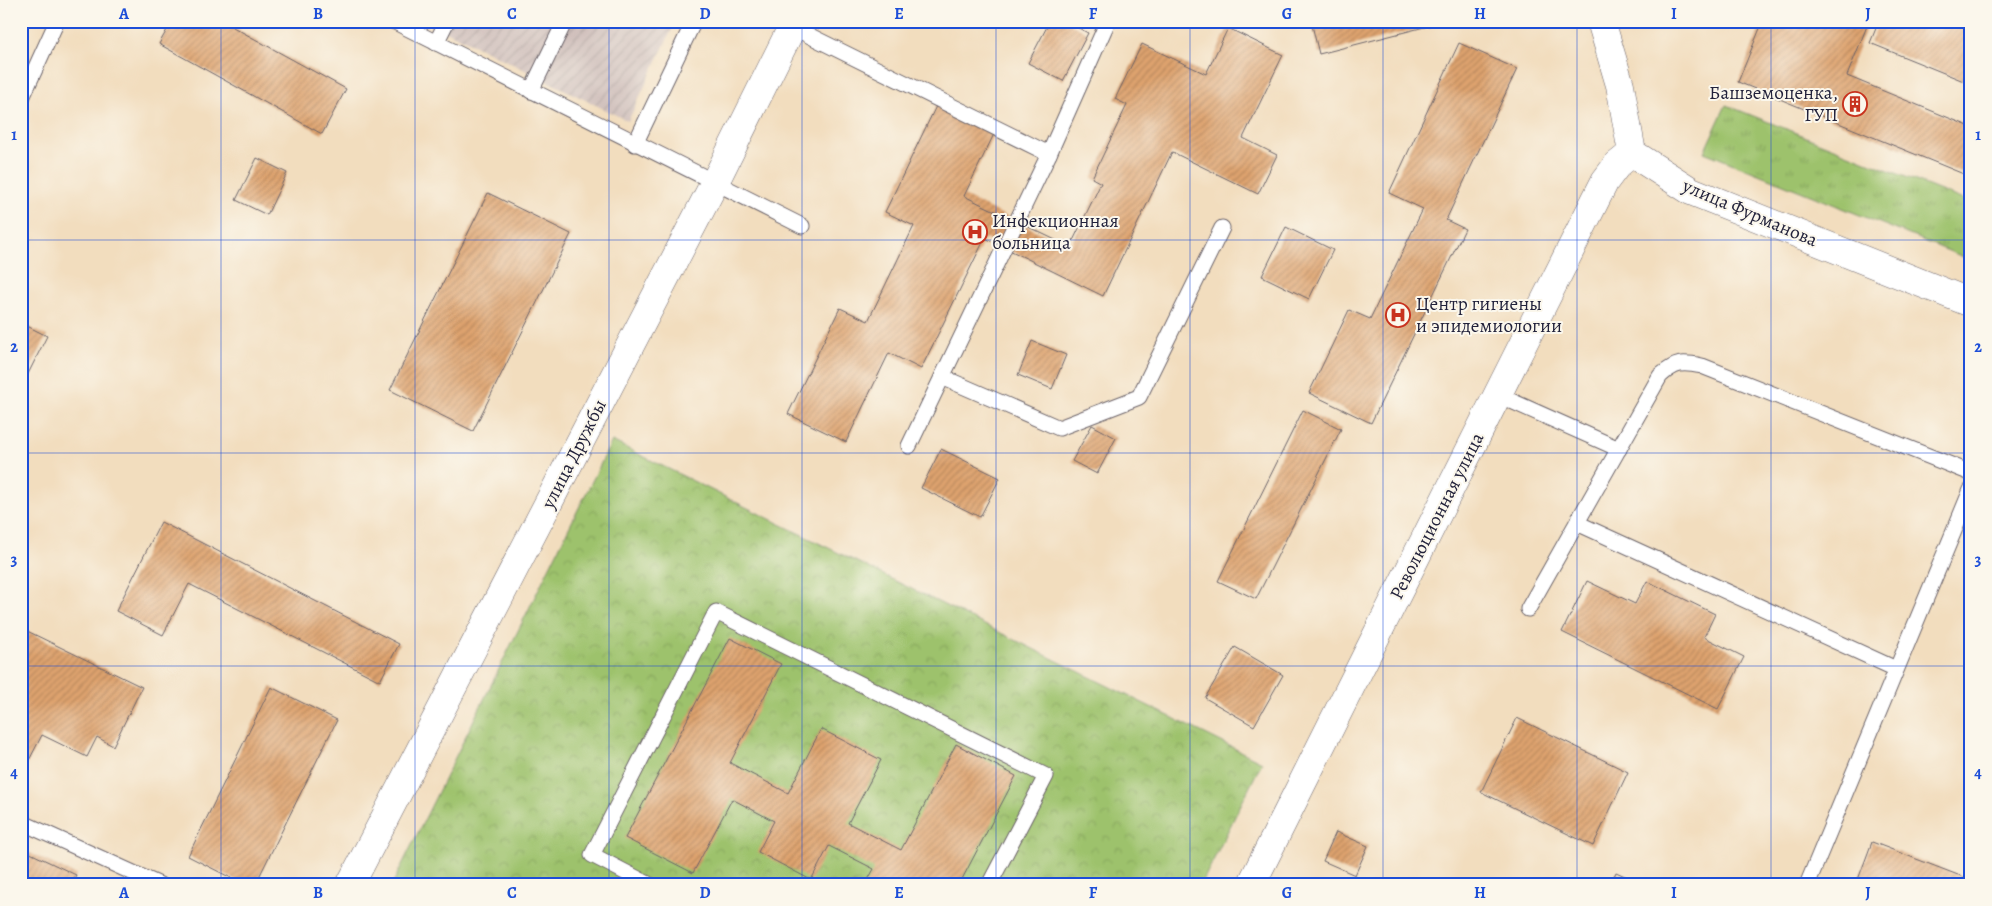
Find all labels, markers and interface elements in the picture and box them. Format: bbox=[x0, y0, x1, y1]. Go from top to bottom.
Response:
text: A bbox=[118, 3, 130, 25]
text: B bbox=[313, 3, 323, 25]
text: C bbox=[507, 3, 517, 25]
text: D bbox=[699, 3, 711, 25]
text: E bbox=[894, 3, 904, 25]
text: F bbox=[1089, 3, 1098, 25]
text: G bbox=[1282, 3, 1292, 25]
text: H bbox=[1474, 3, 1486, 25]
text: I bbox=[1671, 3, 1677, 25]
text: J bbox=[1865, 3, 1871, 25]
place label: Башземоценка, ГУП bbox=[1709, 80, 1838, 128]
building icon: Башземоценка, ГУП bbox=[1842, 91, 1868, 117]
text: 1 bbox=[11, 124, 17, 146]
text: 1 bbox=[1975, 124, 1981, 146]
street label: улица Фурманова bbox=[1678, 172, 1822, 253]
place label: Инфекционная больница bbox=[992, 208, 1119, 256]
hospital icon: Инфекционная больница bbox=[962, 219, 988, 245]
place label: Центр гигиены и эпидемиологии bbox=[1416, 291, 1562, 339]
hospital icon: Центр гигиены и эпидемиологии bbox=[1385, 302, 1411, 328]
text: 2 bbox=[10, 336, 18, 358]
text: 2 bbox=[1974, 336, 1982, 358]
street label: улица Дружбы bbox=[535, 395, 613, 514]
street label: Революционная улица bbox=[1384, 428, 1490, 604]
text: 3 bbox=[11, 549, 18, 571]
text: 3 bbox=[1975, 549, 1982, 571]
text: 4 bbox=[10, 762, 18, 784]
text: 4 bbox=[1974, 762, 1982, 784]
text: A bbox=[118, 882, 130, 904]
text: B bbox=[313, 882, 323, 904]
text: C bbox=[507, 882, 517, 904]
text: D bbox=[699, 882, 711, 904]
text: E bbox=[894, 882, 904, 904]
text: F bbox=[1089, 882, 1098, 904]
text: G bbox=[1282, 882, 1292, 904]
text: H bbox=[1474, 882, 1486, 904]
text: I bbox=[1671, 882, 1677, 904]
text: J bbox=[1865, 882, 1871, 904]

